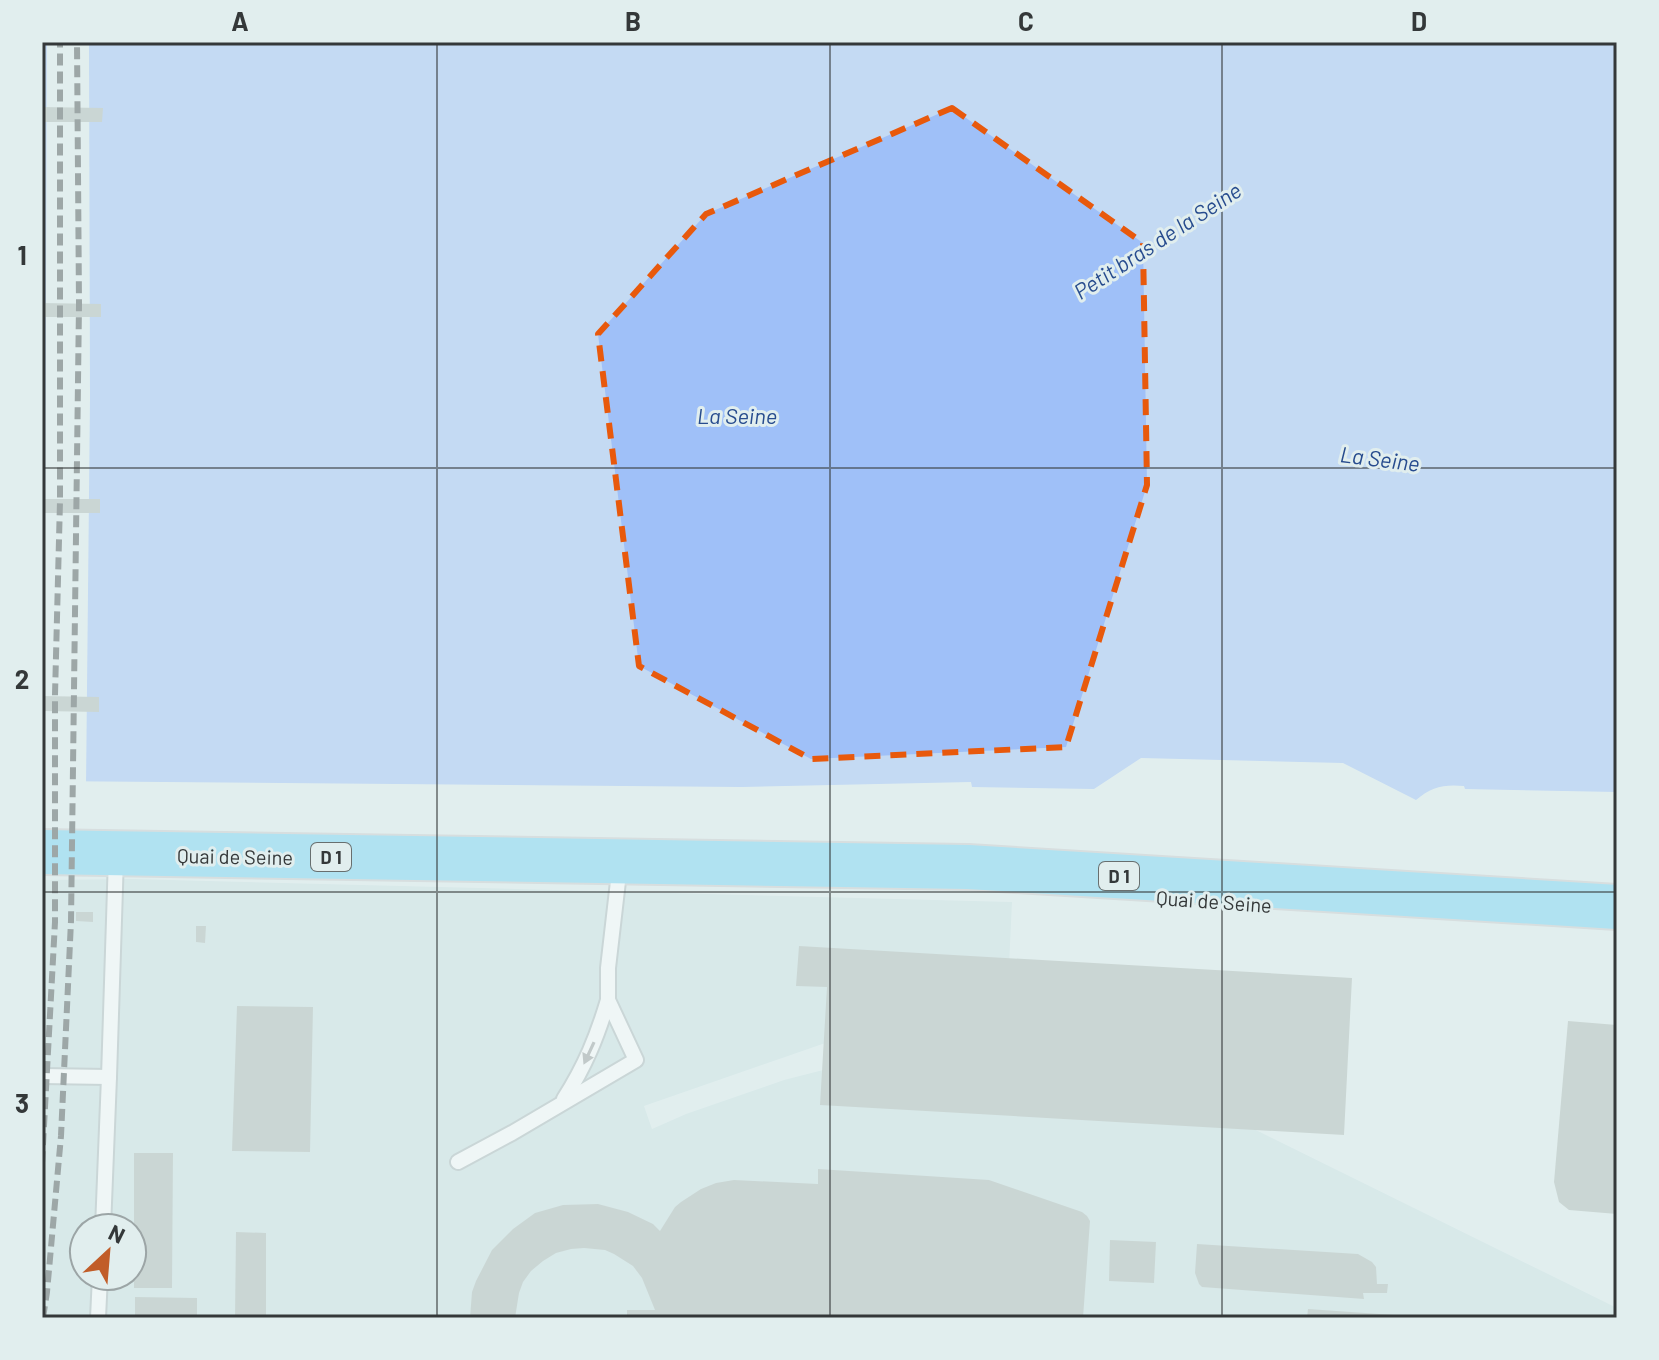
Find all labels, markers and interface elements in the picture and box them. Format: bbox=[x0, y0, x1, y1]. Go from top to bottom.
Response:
text: A bbox=[231, 5, 249, 36]
text: B bbox=[625, 5, 641, 36]
text: C bbox=[1018, 5, 1034, 36]
text: D bbox=[1411, 5, 1427, 36]
water label: Petit bras de la Seine bbox=[1069, 176, 1245, 304]
text: 1 bbox=[17, 239, 27, 270]
water label: La Seine bbox=[697, 402, 777, 428]
water label: La Seine bbox=[1339, 440, 1421, 476]
text: 2 bbox=[15, 663, 29, 694]
street label: Quai de Seine bbox=[177, 843, 293, 869]
road number: D 1 bbox=[311, 843, 351, 871]
road number: D 1 bbox=[1099, 862, 1139, 890]
street label: Quai de Seine bbox=[1155, 885, 1273, 917]
one-way arrow bbox=[583, 1042, 596, 1065]
text: 3 bbox=[15, 1087, 29, 1118]
north arrow bbox=[68, 1212, 148, 1292]
text: N bbox=[105, 1218, 129, 1248]

